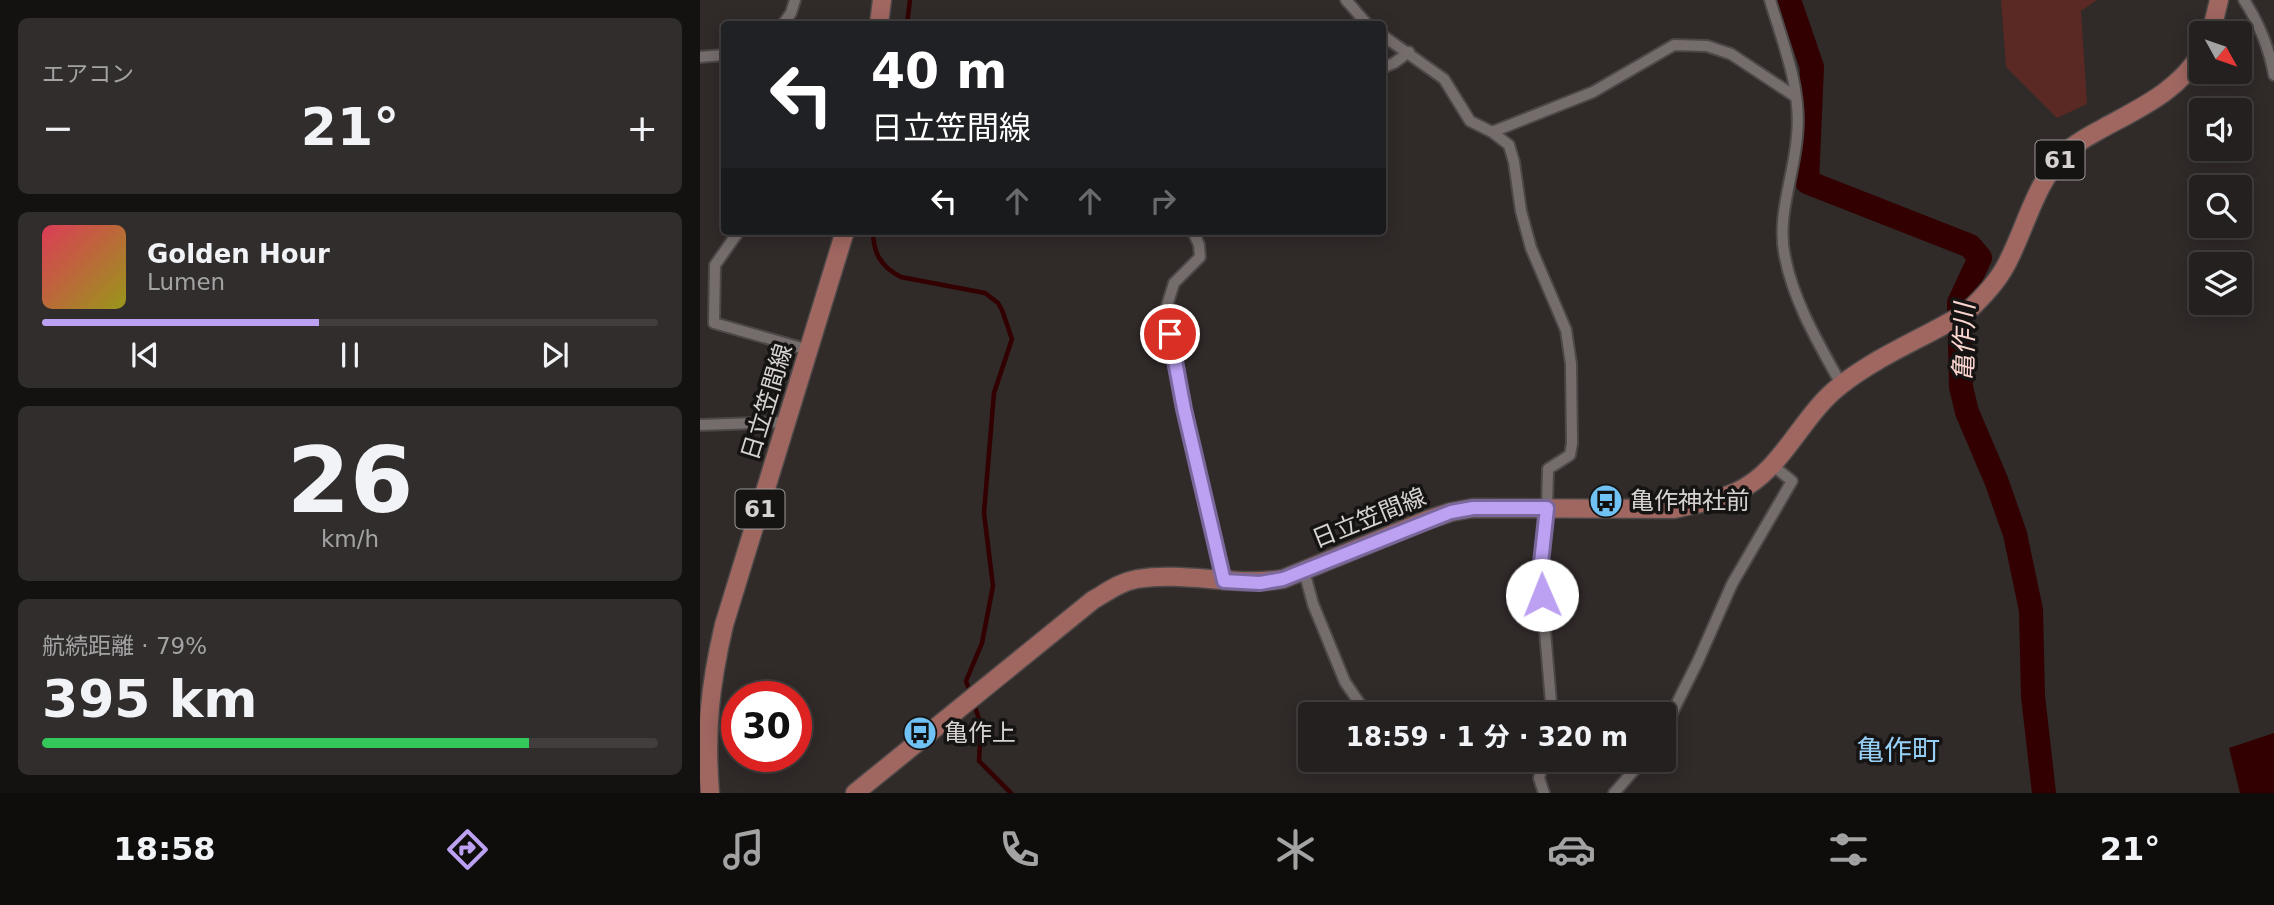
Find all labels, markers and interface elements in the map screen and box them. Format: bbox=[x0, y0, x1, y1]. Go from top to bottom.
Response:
north arrow bbox=[2189, 21, 2252, 84]
map controls bbox=[2189, 21, 2252, 315]
text: 40 m bbox=[871, 43, 1007, 100]
icon: left bbox=[756, 49, 847, 140]
text: エアコン bbox=[42, 61, 134, 87]
text: 21° bbox=[301, 97, 399, 157]
button: sound bbox=[2189, 98, 2252, 161]
text: − bbox=[42, 106, 74, 150]
text: + bbox=[626, 106, 658, 150]
text: 日立笠間線 bbox=[871, 109, 1031, 147]
road number: 61 bbox=[2036, 140, 2084, 180]
button: search bbox=[2189, 175, 2252, 238]
icon: left bbox=[925, 182, 963, 220]
icon: ahead bbox=[998, 182, 1036, 220]
icon: ahead bbox=[1071, 182, 1109, 220]
icon: right bbox=[1144, 182, 1182, 220]
text: Golden Hour bbox=[147, 239, 330, 269]
button: layers bbox=[2189, 252, 2252, 315]
text: Lumen bbox=[147, 269, 225, 295]
water label: 亀作川 bbox=[1948, 300, 1980, 381]
pin bbox=[1140, 304, 1200, 364]
icon: arrive bbox=[1151, 315, 1189, 353]
icon: previous bbox=[126, 336, 164, 374]
icon: pause bbox=[331, 336, 369, 374]
icon: next bbox=[536, 336, 574, 374]
street label: 日立笠間線 bbox=[736, 341, 798, 463]
text: 26 bbox=[287, 428, 413, 533]
bus stop icon: 亀作神社前 bbox=[1587, 482, 1625, 520]
street label: 日立笠間線 bbox=[1308, 483, 1430, 553]
place label: 亀作神社前 bbox=[1630, 487, 1750, 515]
road number: 61 bbox=[736, 489, 784, 528]
text: km/h bbox=[321, 526, 379, 552]
position arrow bbox=[1505, 558, 1579, 632]
text: 航続距離 · 79% bbox=[42, 633, 207, 659]
text: 395 km bbox=[42, 669, 257, 729]
speed limit sign: 30 bbox=[721, 681, 812, 772]
bus stop icon: 亀作上 bbox=[901, 714, 939, 752]
place label: 亀作上 bbox=[944, 719, 1016, 747]
text: 18:59 · 1 分 · 320 m bbox=[1346, 722, 1628, 752]
district label: 亀作町 bbox=[1856, 734, 1940, 767]
icon: directions bbox=[443, 825, 492, 874]
icon: music bbox=[719, 825, 768, 874]
icon: phone bbox=[995, 825, 1044, 874]
icon: climate bbox=[1271, 825, 1320, 874]
icon: car bbox=[1547, 825, 1596, 874]
icon: filters bbox=[1824, 825, 1873, 874]
text: 18:58 bbox=[114, 830, 215, 868]
text: 21° bbox=[2100, 830, 2160, 868]

